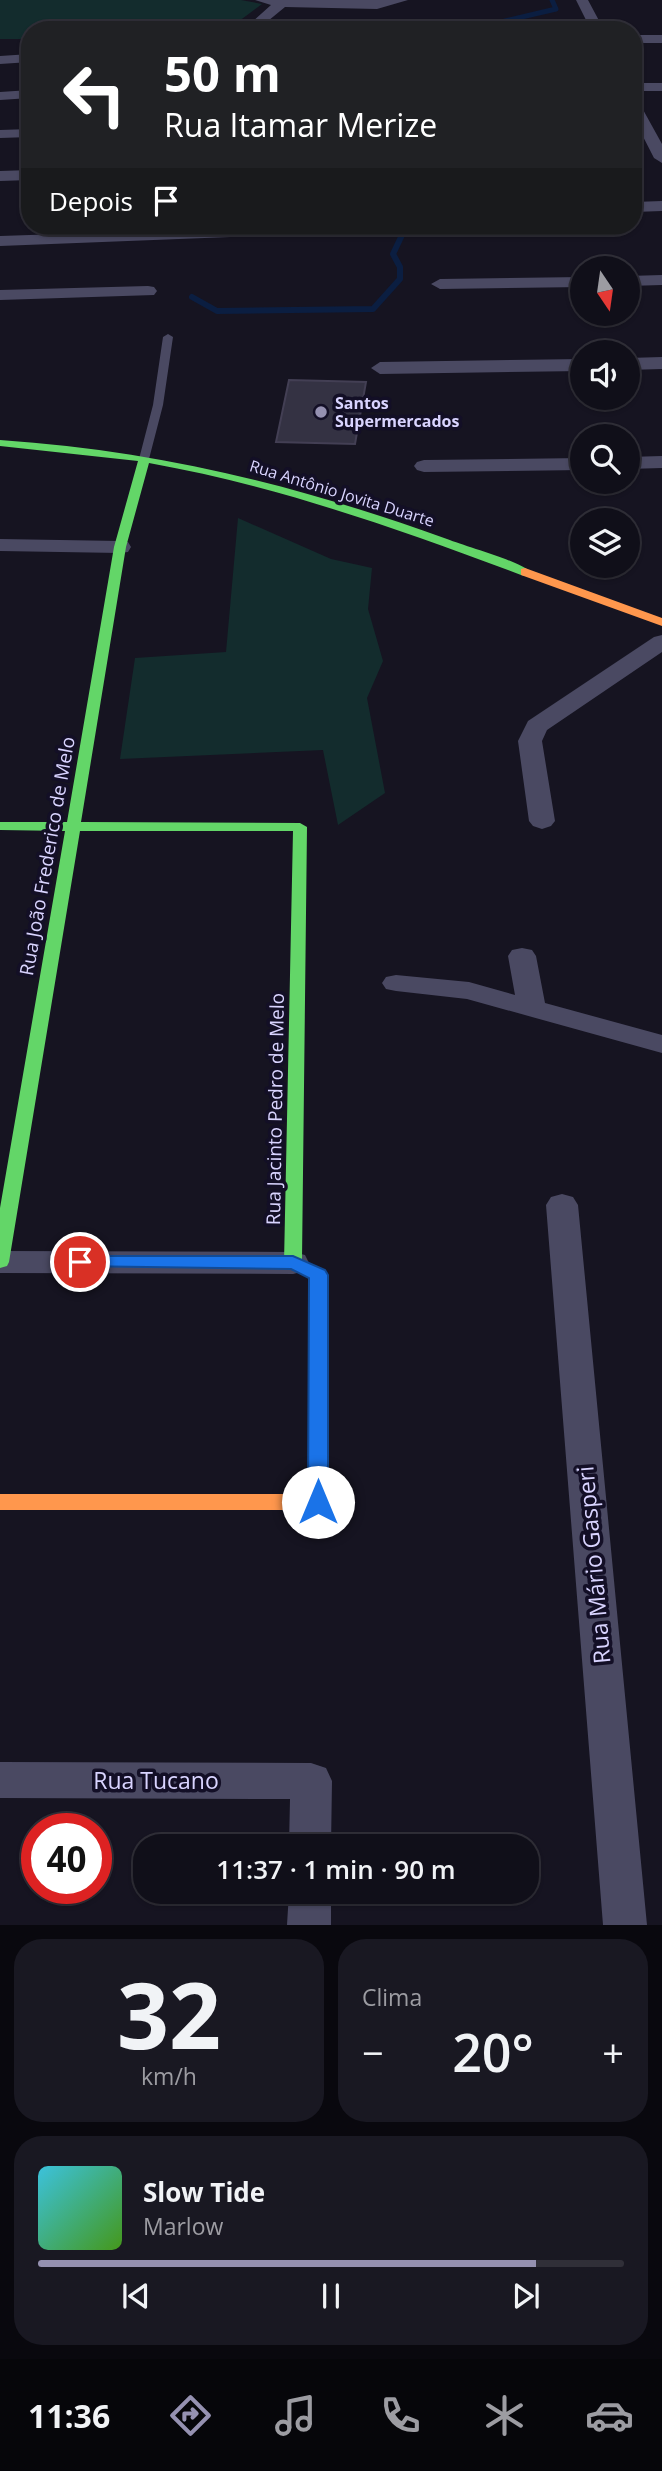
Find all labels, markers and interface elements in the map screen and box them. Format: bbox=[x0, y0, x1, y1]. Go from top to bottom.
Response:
text: 50 m bbox=[164, 40, 281, 106]
icon: left bbox=[49, 49, 140, 140]
text: Rua Itamar Merize bbox=[164, 103, 437, 146]
icon: arrive bbox=[147, 182, 185, 220]
text: Depois bbox=[49, 183, 133, 219]
north arrow bbox=[570, 256, 640, 326]
map controls bbox=[570, 256, 640, 578]
button: sound bbox=[570, 340, 640, 410]
place label: Santos Supermercados bbox=[335, 392, 460, 432]
marker: Santos Supermercados bbox=[313, 404, 329, 420]
button: search bbox=[570, 424, 640, 494]
street label: Rua Antônio Jovita Duarte bbox=[247, 454, 437, 532]
button: layers bbox=[570, 508, 640, 578]
street label: Rua João Frederico de Melo bbox=[13, 735, 81, 977]
street label: Rua Jacinto Pedro de Melo bbox=[260, 993, 290, 1225]
pin bbox=[50, 1232, 110, 1292]
icon: arrive bbox=[61, 1243, 99, 1281]
position arrow bbox=[281, 1465, 355, 1539]
street label: Rua Mário Gasperi bbox=[568, 1465, 618, 1665]
street label: Rua Tucano bbox=[93, 1764, 219, 1796]
speed limit sign: 40 bbox=[21, 1813, 112, 1904]
text: 11:37 · 1 min · 90 m bbox=[216, 1851, 456, 1887]
text: 32 bbox=[117, 1952, 221, 2076]
text: Clima bbox=[362, 1981, 422, 2013]
text: 20° bbox=[452, 2016, 534, 2087]
text: − bbox=[362, 2026, 384, 2078]
text: + bbox=[602, 2026, 624, 2078]
text: km/h bbox=[141, 2060, 197, 2092]
text: Slow Tide bbox=[143, 2174, 265, 2210]
text: Marlow bbox=[143, 2210, 223, 2242]
icon: previous bbox=[117, 2277, 155, 2315]
icon: pause bbox=[312, 2277, 350, 2315]
icon: next bbox=[507, 2277, 545, 2315]
icon: directions bbox=[166, 2391, 215, 2440]
icon: music bbox=[271, 2391, 320, 2440]
icon: phone bbox=[376, 2391, 425, 2440]
icon: climate bbox=[480, 2391, 529, 2440]
icon: car bbox=[585, 2391, 634, 2440]
text: 11:36 bbox=[28, 2394, 110, 2437]

